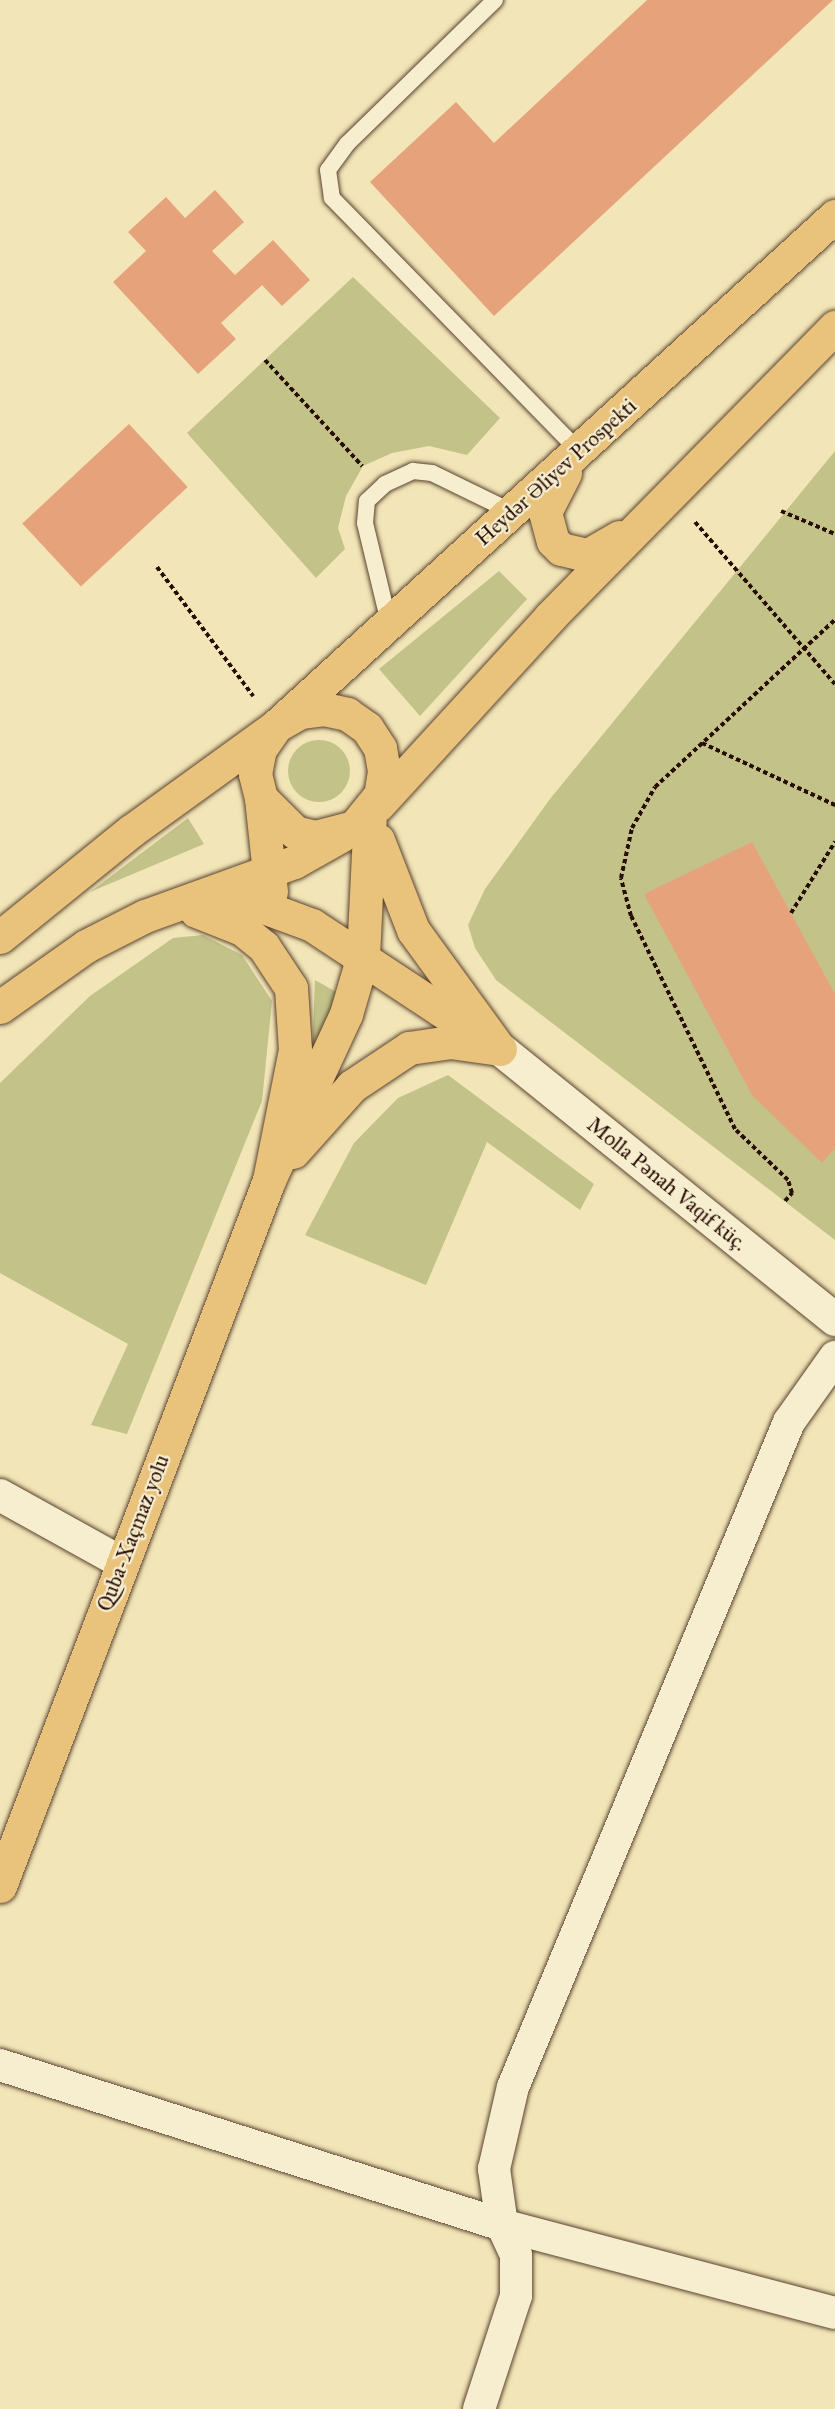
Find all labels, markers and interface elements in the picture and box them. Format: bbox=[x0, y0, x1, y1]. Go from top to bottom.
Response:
street label: Heydər Əliyev Prospekti bbox=[470, 393, 642, 551]
street label: Molla Pənah Vaqif küç. bbox=[582, 1112, 752, 1256]
street label: Quba-Xaçmaz yolu bbox=[92, 1451, 174, 1615]

